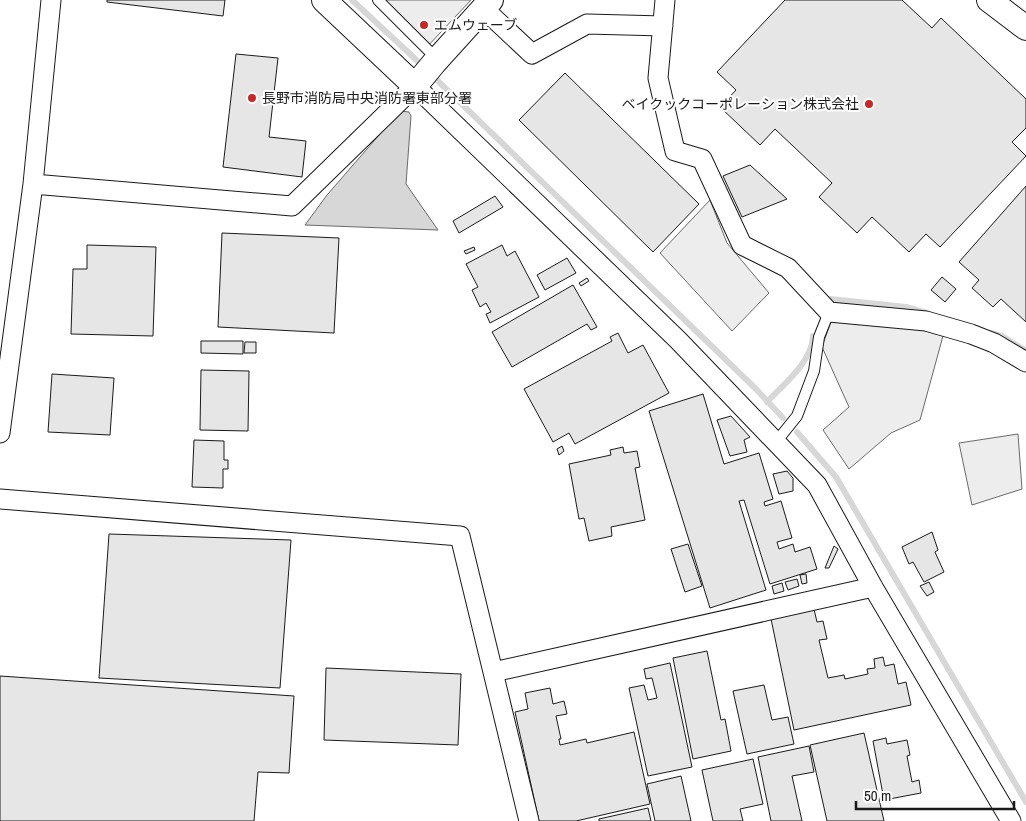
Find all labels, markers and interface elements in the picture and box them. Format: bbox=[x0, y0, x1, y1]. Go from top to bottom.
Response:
place label: エムウェーブ bbox=[434, 16, 517, 34]
marker: エムウェーブ bbox=[418, 19, 430, 31]
place label: 長野市消防局中央消防署東部分署 bbox=[262, 89, 472, 107]
marker: 長野市消防局中央消防署東部分署 bbox=[246, 92, 258, 104]
place label: ベイクックコーポレーション株式会社 bbox=[622, 95, 859, 113]
marker: ベイクックコーポレーション株式会社 bbox=[863, 98, 875, 110]
scale bar bbox=[856, 778, 1014, 810]
text: 50 m bbox=[864, 785, 891, 806]

